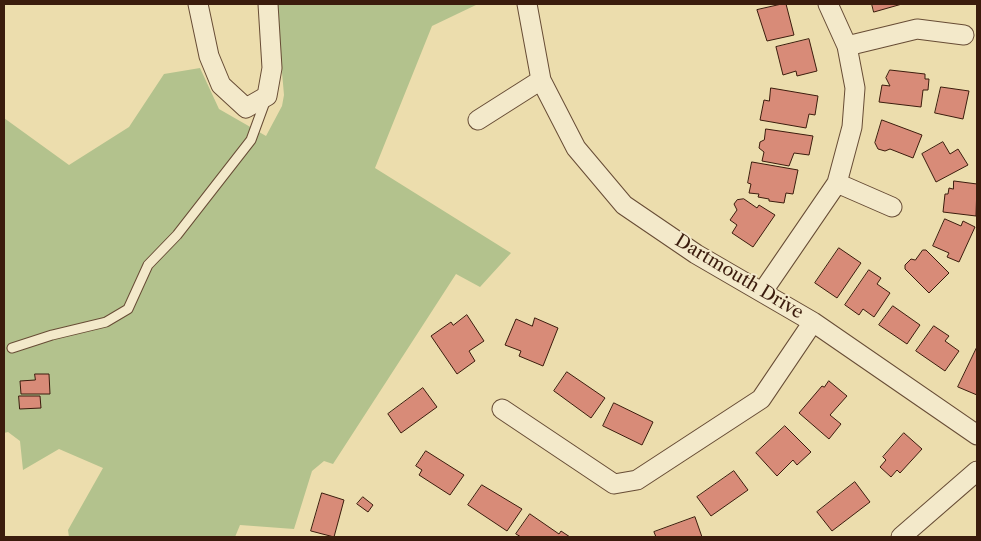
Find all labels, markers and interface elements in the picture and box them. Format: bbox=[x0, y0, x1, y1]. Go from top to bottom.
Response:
street label: Dartmouth Drive bbox=[671, 230, 807, 324]

